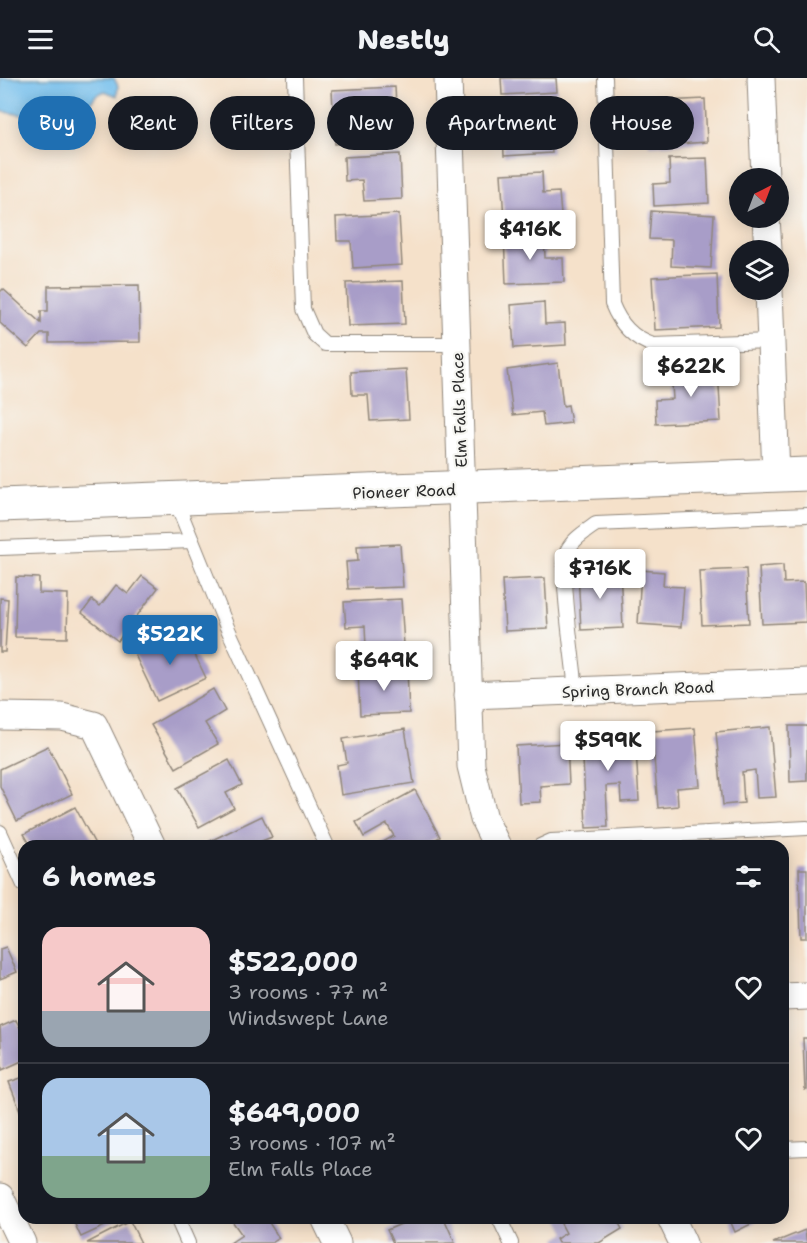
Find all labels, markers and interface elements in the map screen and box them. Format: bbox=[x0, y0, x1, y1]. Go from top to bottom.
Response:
text: Nestly bbox=[357, 21, 450, 58]
icon: menu bbox=[24, 23, 57, 56]
icon: search bbox=[750, 23, 783, 56]
chip: Buy bbox=[18, 96, 96, 150]
chip: Rent bbox=[108, 96, 198, 150]
chip: Filters bbox=[210, 96, 315, 150]
chip: New bbox=[327, 96, 414, 150]
chip: Apartment bbox=[426, 96, 578, 150]
chip: House bbox=[590, 96, 694, 150]
north arrow bbox=[729, 168, 789, 228]
map controls bbox=[729, 168, 789, 300]
pin: $416K bbox=[488, 210, 572, 261]
text: $416K bbox=[499, 216, 561, 242]
button: layers bbox=[729, 240, 789, 300]
pin: $622K bbox=[649, 347, 733, 398]
street label: Elm Falls Place bbox=[447, 352, 472, 468]
text: $622K bbox=[657, 353, 725, 379]
street label: Pioneer Road bbox=[352, 479, 456, 504]
pin: $716K bbox=[558, 549, 642, 600]
text: $716K bbox=[569, 555, 631, 581]
pin: $522K bbox=[128, 615, 212, 666]
text: $522K bbox=[136, 621, 204, 647]
pin: $649K bbox=[342, 641, 426, 692]
text: $649K bbox=[350, 647, 418, 673]
street label: Spring Branch Road bbox=[561, 676, 715, 703]
pin: $599K bbox=[566, 721, 650, 772]
text: $599K bbox=[574, 727, 642, 753]
text: 6 homes bbox=[42, 859, 156, 894]
icon: filters bbox=[732, 860, 765, 893]
text: $522,000 bbox=[228, 944, 358, 979]
icon: home bbox=[90, 951, 162, 1023]
icon: heart bbox=[732, 971, 765, 1004]
text: 3 rooms · 77 m² bbox=[228, 979, 388, 1005]
text: Windswept Lane bbox=[228, 1005, 389, 1031]
text: $649,000 bbox=[228, 1095, 360, 1130]
icon: home bbox=[90, 1102, 162, 1174]
icon: heart bbox=[732, 1122, 765, 1155]
text: 3 rooms · 107 m² bbox=[228, 1130, 396, 1156]
text: Elm Falls Place bbox=[228, 1156, 373, 1182]

